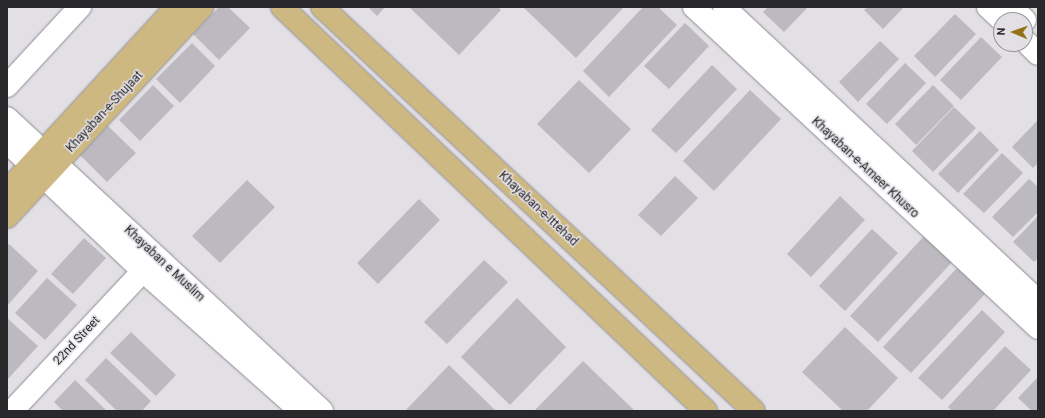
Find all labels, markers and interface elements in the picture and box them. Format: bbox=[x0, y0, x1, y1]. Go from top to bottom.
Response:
north arrow bbox=[993, 12, 1033, 52]
text: N bbox=[995, 27, 1008, 36]
street label: Khayaban-e-Shujaat bbox=[64, 68, 146, 156]
street label: Khayaban-e-Ameer Khusro bbox=[808, 115, 922, 221]
street label: Khayaban-e-Ittehad bbox=[495, 169, 581, 249]
street label: Khayaban e Muslim bbox=[121, 223, 207, 305]
street label: 22nd Street bbox=[51, 314, 103, 368]

